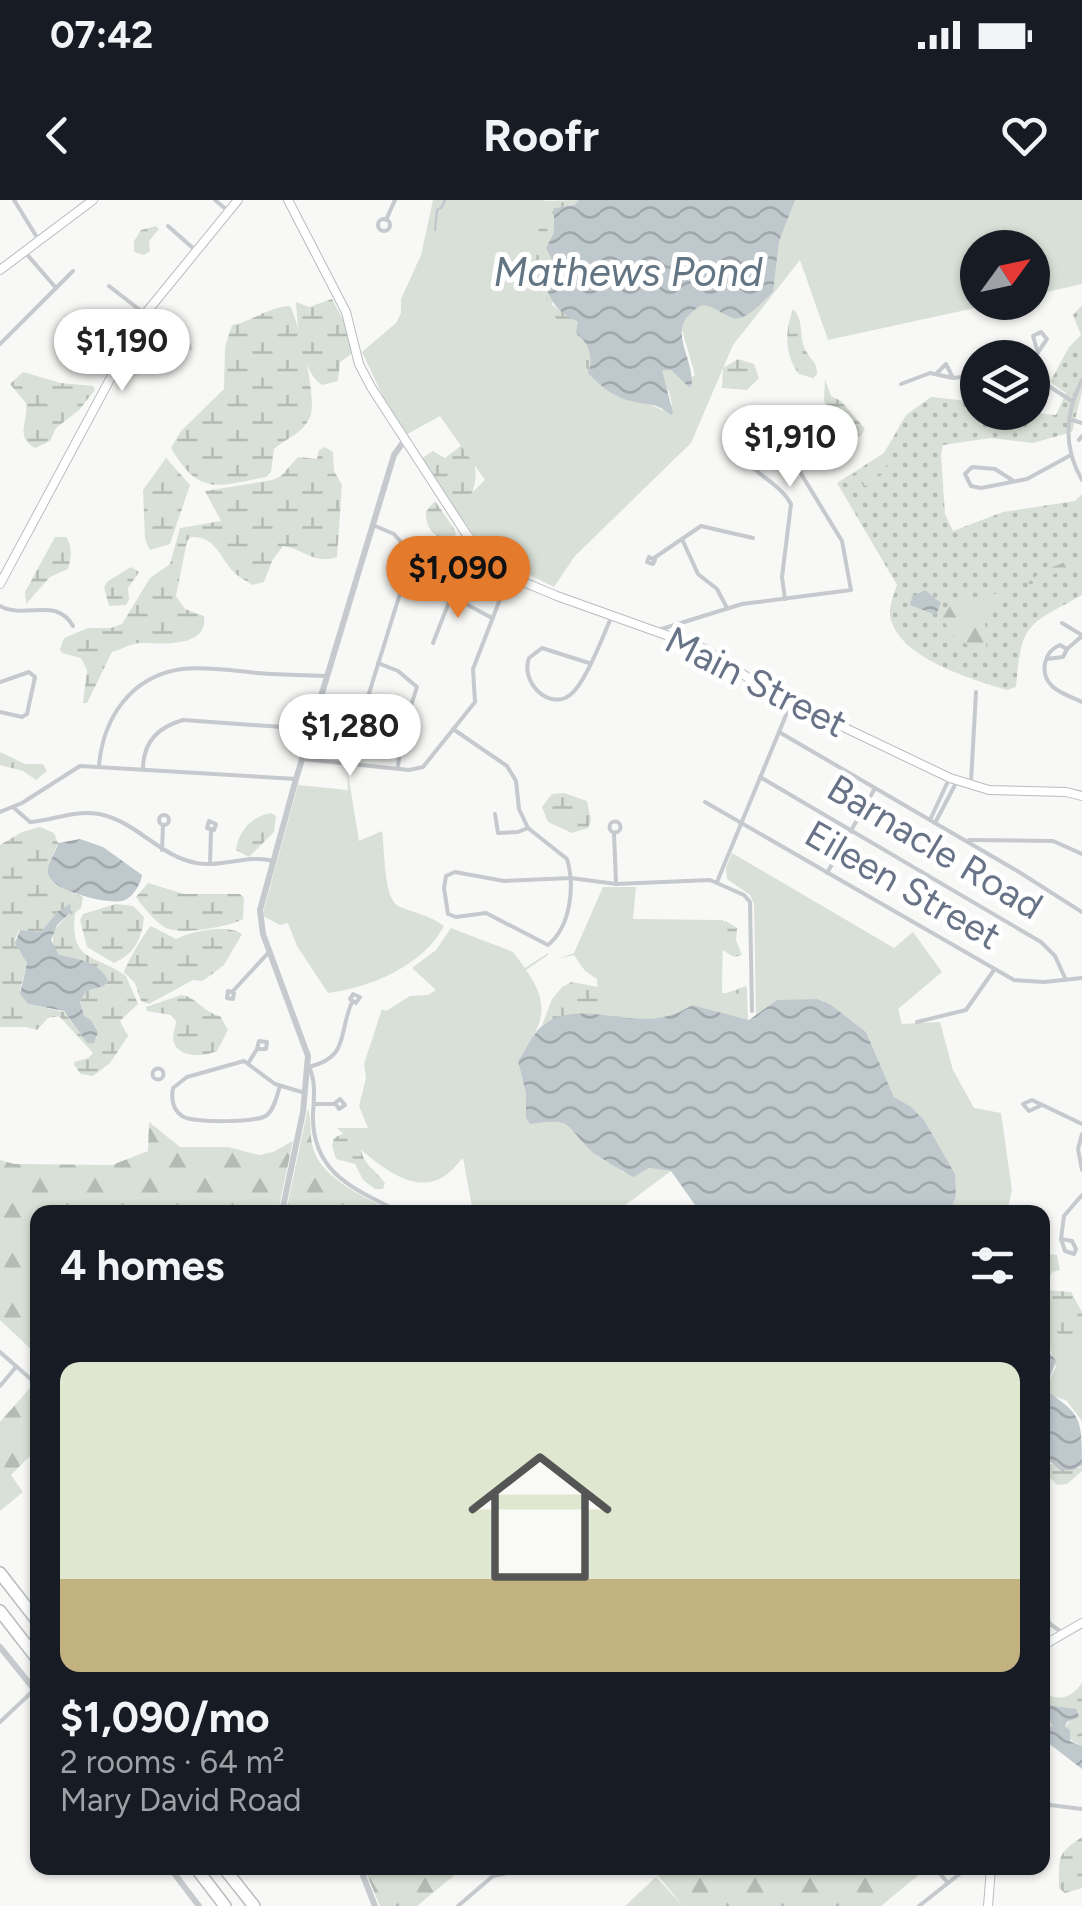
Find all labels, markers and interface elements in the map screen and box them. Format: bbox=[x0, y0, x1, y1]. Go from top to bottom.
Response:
text: 07:42 bbox=[50, 12, 153, 58]
icon: back bbox=[30, 108, 85, 163]
text: Roofr bbox=[483, 108, 599, 162]
icon: heart bbox=[997, 108, 1052, 163]
north arrow bbox=[960, 230, 1050, 320]
map controls bbox=[960, 230, 1050, 430]
water label: Mathews Pond bbox=[494, 248, 763, 296]
pin: $1,190 bbox=[41, 309, 203, 394]
text: $1,190 bbox=[76, 322, 168, 360]
button: layers bbox=[960, 340, 1050, 430]
pin: $1,910 bbox=[709, 405, 871, 490]
text: $1,910 bbox=[744, 418, 836, 456]
pin: $1,090 bbox=[377, 536, 539, 621]
text: $1,090 bbox=[408, 549, 508, 587]
street label: Main Street bbox=[658, 617, 854, 747]
pin: $1,280 bbox=[269, 694, 431, 779]
text: $1,280 bbox=[301, 707, 399, 745]
street label: Barnacle Road bbox=[819, 765, 1051, 929]
street label: Eileen Street bbox=[797, 811, 1009, 959]
icon: filters bbox=[965, 1238, 1020, 1293]
text: 4 homes bbox=[60, 1240, 224, 1291]
icon: home bbox=[450, 1427, 630, 1607]
text: $1,090/mo bbox=[60, 1692, 270, 1743]
text: 2 rooms · 64 m² bbox=[60, 1743, 284, 1781]
text: Mary David Road bbox=[60, 1781, 301, 1819]

